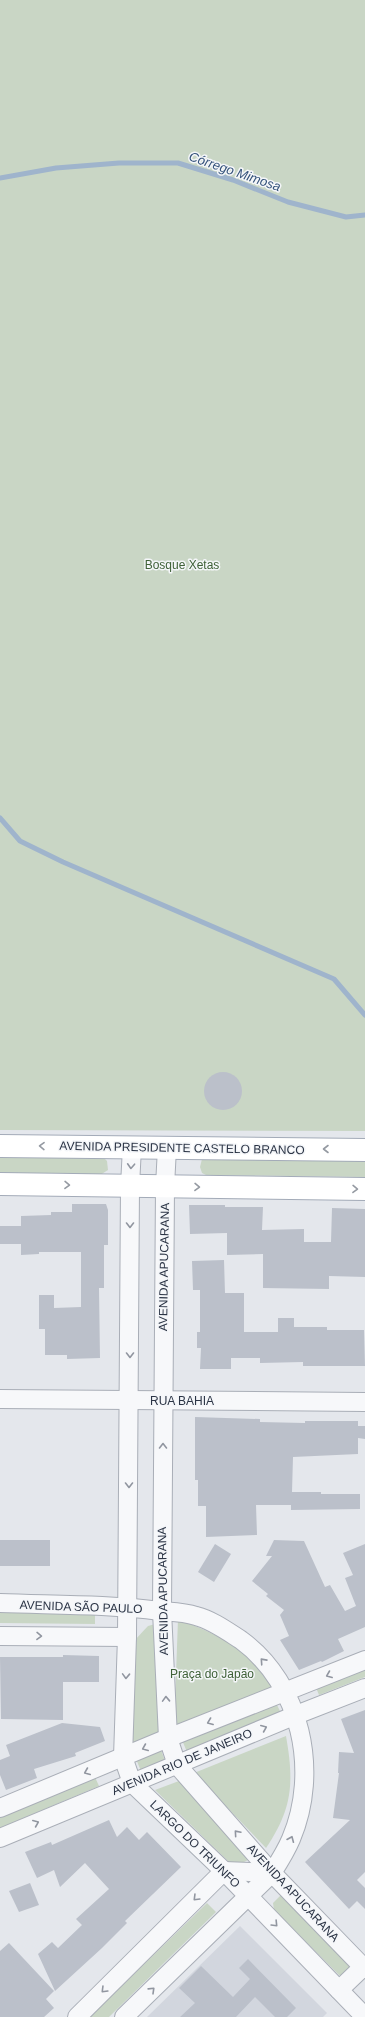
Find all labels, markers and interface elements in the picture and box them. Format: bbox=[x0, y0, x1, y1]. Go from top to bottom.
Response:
water label: Córrego Mimosa bbox=[187, 149, 283, 194]
park label: Bosque Xetas bbox=[145, 558, 219, 572]
street label: AVENIDA PRESIDENTE CASTELO BRANCO bbox=[59, 1139, 305, 1157]
one-way arrow bbox=[39, 1142, 45, 1150]
one-way arrow bbox=[323, 1145, 329, 1153]
one-way arrow bbox=[126, 1163, 135, 1169]
one-way arrow bbox=[64, 1181, 70, 1189]
one-way arrow bbox=[194, 1182, 200, 1191]
one-way arrow bbox=[352, 1185, 358, 1193]
street label: AVENIDA APUCARANA bbox=[156, 1203, 172, 1331]
one-way arrow bbox=[126, 1222, 134, 1228]
one-way arrow bbox=[126, 1352, 134, 1358]
street label: RUA BAHIA bbox=[150, 1394, 214, 1408]
one-way arrow bbox=[159, 1443, 167, 1449]
one-way arrow bbox=[125, 1482, 133, 1488]
street label: AVENIDA APUCARANA bbox=[155, 1527, 171, 1655]
street label: AVENIDA SÃO PAULO bbox=[19, 1598, 143, 1616]
one-way arrow bbox=[36, 1632, 42, 1640]
one-way arrow bbox=[261, 1658, 268, 1665]
park label: Praça do Japão bbox=[170, 1667, 254, 1681]
one-way arrow bbox=[325, 1670, 332, 1678]
one-way arrow bbox=[122, 1673, 130, 1679]
one-way arrow bbox=[162, 1696, 170, 1702]
one-way arrow bbox=[206, 1717, 213, 1725]
one-way arrow bbox=[260, 1725, 268, 1733]
street label: AVENIDA RIO DE JANEIRO bbox=[110, 1726, 254, 1798]
one-way arrow bbox=[142, 1743, 149, 1751]
one-way arrow bbox=[83, 1767, 91, 1775]
street label: LARGO DO TRIUNFO bbox=[147, 1797, 243, 1891]
one-way arrow bbox=[32, 1820, 39, 1828]
one-way arrow bbox=[234, 1830, 242, 1838]
one-way arrow bbox=[286, 1835, 294, 1843]
street label: AVENIDA APUCARANA bbox=[244, 1841, 342, 1945]
one-way arrow bbox=[193, 1893, 201, 1901]
one-way arrow bbox=[270, 1919, 278, 1927]
one-way arrow bbox=[101, 1985, 109, 1993]
one-way arrow bbox=[147, 1987, 155, 1995]

